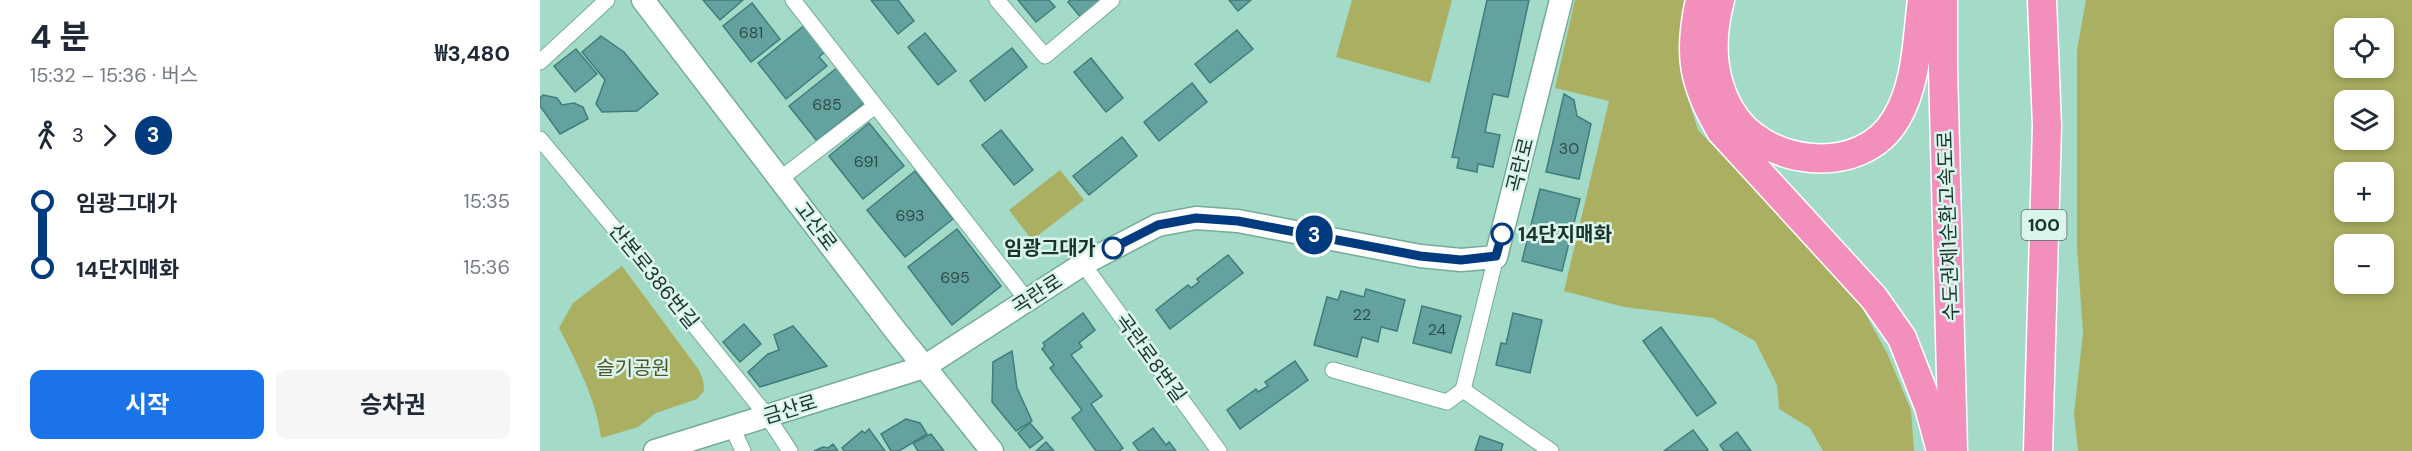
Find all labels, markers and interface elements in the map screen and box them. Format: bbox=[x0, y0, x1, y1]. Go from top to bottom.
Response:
text: 4 분 bbox=[30, 15, 90, 58]
map controls bbox=[2334, 18, 2394, 294]
button: locate bbox=[2334, 18, 2394, 78]
house number: 681 bbox=[739, 22, 763, 43]
text: ₩3,480 bbox=[435, 39, 510, 68]
text: 15:32 – 15:36 · 버스 bbox=[30, 62, 198, 88]
button: layers bbox=[2334, 90, 2394, 150]
house number: 685 bbox=[812, 94, 842, 115]
icon: walk bbox=[30, 119, 63, 152]
icon: forward bbox=[93, 119, 126, 152]
text: 3 bbox=[147, 121, 160, 149]
text: 3 bbox=[72, 122, 84, 148]
street label: 수도권제1순환고속도로 bbox=[1932, 130, 1964, 322]
street label: 곡란로 bbox=[1501, 135, 1539, 195]
house number: 30 bbox=[1559, 138, 1579, 159]
house number: 691 bbox=[854, 151, 878, 172]
button: + bbox=[2334, 162, 2394, 222]
text: 15:35 bbox=[464, 188, 510, 214]
text: 임광그대가 bbox=[76, 189, 177, 218]
street label: 고산로 bbox=[789, 196, 843, 256]
house number: 693 bbox=[896, 205, 924, 226]
road number: 100 bbox=[2022, 210, 2066, 240]
line badge: 3 bbox=[1294, 216, 1334, 254]
street label: 산본로386번길 bbox=[603, 218, 705, 334]
text: 3 bbox=[1308, 221, 1320, 249]
place label: 14단지매화 bbox=[1518, 221, 1612, 247]
marker: 14단지매화 bbox=[1491, 223, 1513, 245]
button: − bbox=[2334, 234, 2394, 294]
place label: 임광그대가 bbox=[1004, 235, 1096, 261]
marker: 임광그대가 bbox=[1102, 237, 1124, 259]
text: 15:36 bbox=[463, 254, 510, 280]
text: 14단지매화 bbox=[76, 255, 179, 284]
house number: 695 bbox=[940, 267, 970, 288]
street label: 곡란로 bbox=[1007, 268, 1067, 320]
house number: 22 bbox=[1353, 304, 1371, 325]
street label: 곡란로8번길 bbox=[1110, 308, 1192, 408]
house number: 24 bbox=[1428, 319, 1447, 340]
park label: 슬기공원 bbox=[596, 355, 670, 381]
button: 시작 bbox=[30, 370, 264, 439]
button: 승차권 bbox=[276, 370, 510, 439]
street label: 금산로 bbox=[760, 388, 820, 430]

